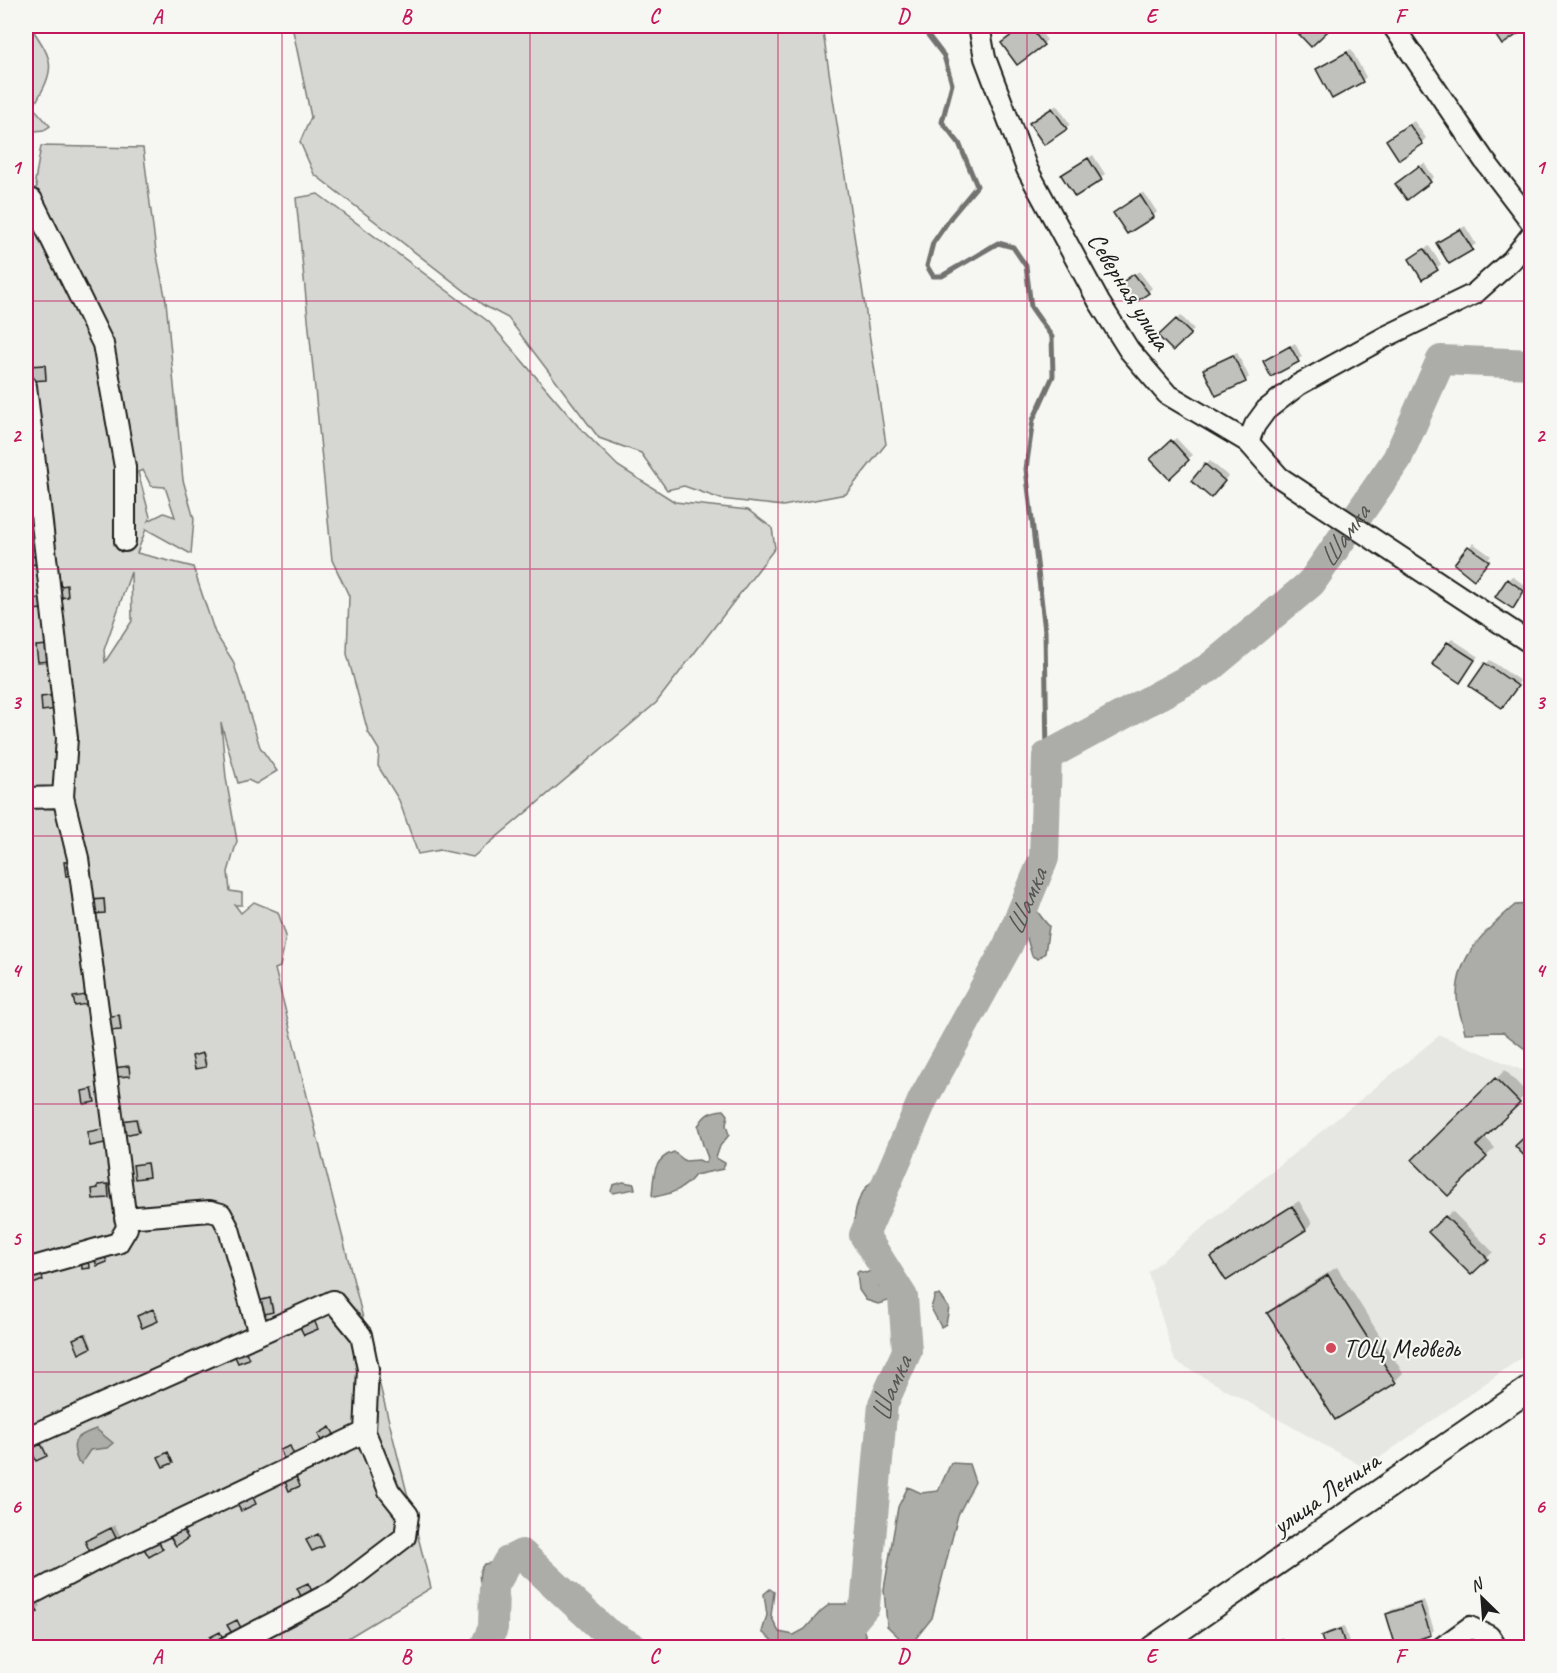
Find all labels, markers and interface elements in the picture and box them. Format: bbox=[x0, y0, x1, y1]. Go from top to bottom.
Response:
text: A bbox=[152, 4, 164, 29]
text: B bbox=[401, 4, 413, 29]
text: C bbox=[649, 4, 661, 29]
text: D bbox=[897, 4, 911, 29]
text: E bbox=[1146, 4, 1160, 29]
text: F bbox=[1395, 4, 1409, 29]
text: 1 bbox=[12, 155, 23, 180]
text: 1 bbox=[1536, 155, 1547, 180]
street label: Северная улица bbox=[1080, 226, 1179, 357]
text: 2 bbox=[12, 423, 23, 448]
text: 2 bbox=[1536, 423, 1547, 448]
water label: Шамка bbox=[1310, 496, 1378, 574]
text: 3 bbox=[12, 690, 23, 715]
text: 3 bbox=[1536, 690, 1547, 715]
water label: Шамка bbox=[997, 862, 1056, 940]
text: 4 bbox=[12, 958, 24, 983]
text: 4 bbox=[1536, 958, 1548, 983]
text: 5 bbox=[12, 1226, 23, 1251]
text: 5 bbox=[1536, 1226, 1547, 1251]
place label: ТОЦ Медведь bbox=[1343, 1332, 1461, 1365]
marker: ТОЦ Медведь bbox=[1324, 1341, 1338, 1355]
water label: Шамка bbox=[864, 1349, 920, 1423]
street label: улица Ленина bbox=[1264, 1443, 1388, 1543]
text: 6 bbox=[11, 1494, 22, 1519]
text: 6 bbox=[1535, 1494, 1546, 1519]
north arrow bbox=[1452, 1568, 1512, 1628]
text: N bbox=[1467, 1573, 1488, 1596]
text: A bbox=[152, 1644, 164, 1669]
text: B bbox=[401, 1644, 413, 1669]
text: C bbox=[649, 1644, 661, 1669]
text: D bbox=[897, 1644, 911, 1669]
text: E bbox=[1146, 1644, 1160, 1669]
text: F bbox=[1395, 1644, 1409, 1669]

